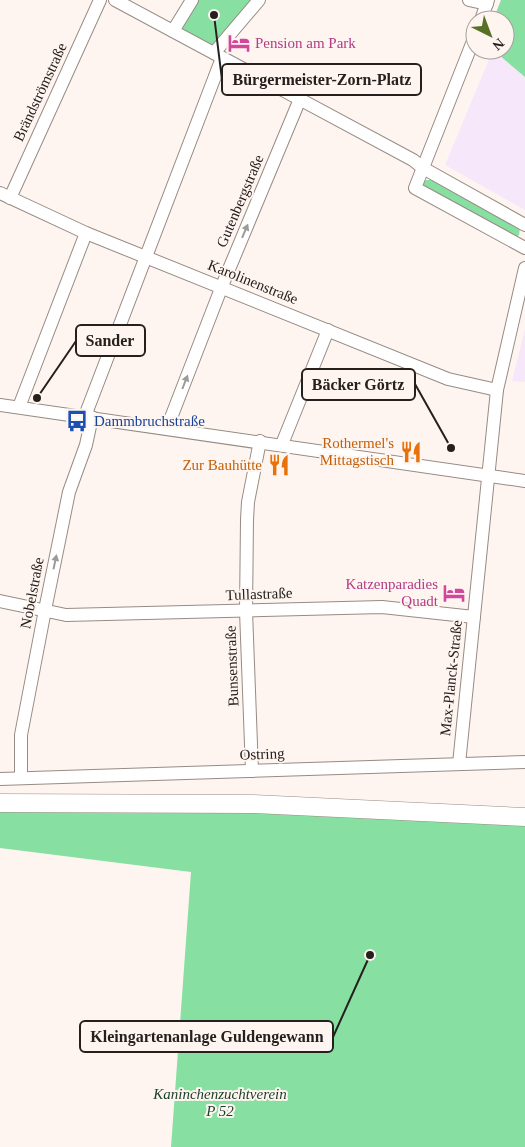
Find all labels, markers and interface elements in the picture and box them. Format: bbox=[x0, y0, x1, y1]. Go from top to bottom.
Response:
north arrow bbox=[465, 10, 515, 60]
hotel icon: Pension am Park bbox=[226, 30, 252, 56]
place label: Pension am Park bbox=[255, 35, 356, 51]
text: N bbox=[490, 35, 507, 53]
street label: Brändströmstraße bbox=[10, 40, 70, 144]
callout: Bürgermeister-Zorn-Platz bbox=[222, 64, 421, 95]
text: Bürgermeister-Zorn-Platz bbox=[233, 71, 411, 89]
street label: Gutenbergstraße bbox=[213, 152, 267, 250]
one-way arrow bbox=[241, 224, 249, 238]
street label: Karolinenstraße bbox=[206, 257, 301, 307]
callout: Sander bbox=[76, 325, 145, 356]
text: Sander bbox=[86, 332, 134, 349]
callout: Bäcker Görtz bbox=[302, 369, 415, 400]
one-way arrow bbox=[181, 375, 189, 389]
text: Bäcker Görtz bbox=[312, 376, 404, 393]
bus stop icon: Dammbruchstraße bbox=[64, 408, 90, 434]
place label: Dammbruchstraße bbox=[94, 413, 205, 429]
place label: Rothermel's Mittagstisch bbox=[320, 435, 394, 468]
restaurant icon: Rothermel's Mittagstisch bbox=[398, 439, 424, 465]
restaurant icon: Zur Bauhütte bbox=[266, 452, 292, 478]
place label: Zur Bauhütte bbox=[182, 457, 262, 473]
one-way arrow bbox=[51, 555, 59, 570]
street label: Nobelstraße bbox=[17, 556, 47, 630]
place label: Katzenparadies Quadt bbox=[346, 576, 439, 609]
hotel icon: Katzenparadies Quadt bbox=[441, 580, 467, 606]
street label: Tullastraße bbox=[225, 585, 293, 603]
street label: Max-Planck-Straße bbox=[437, 619, 465, 737]
street label: Bunsenstraße bbox=[223, 625, 241, 707]
street label: Ostring bbox=[239, 745, 285, 763]
callout: Kleingartenanlage Guldengewann bbox=[80, 1021, 333, 1052]
text: Kleingartenanlage Guldengewann bbox=[90, 1028, 324, 1046]
park label: Kaninchenzuchtverein P 52 bbox=[152, 1086, 287, 1119]

